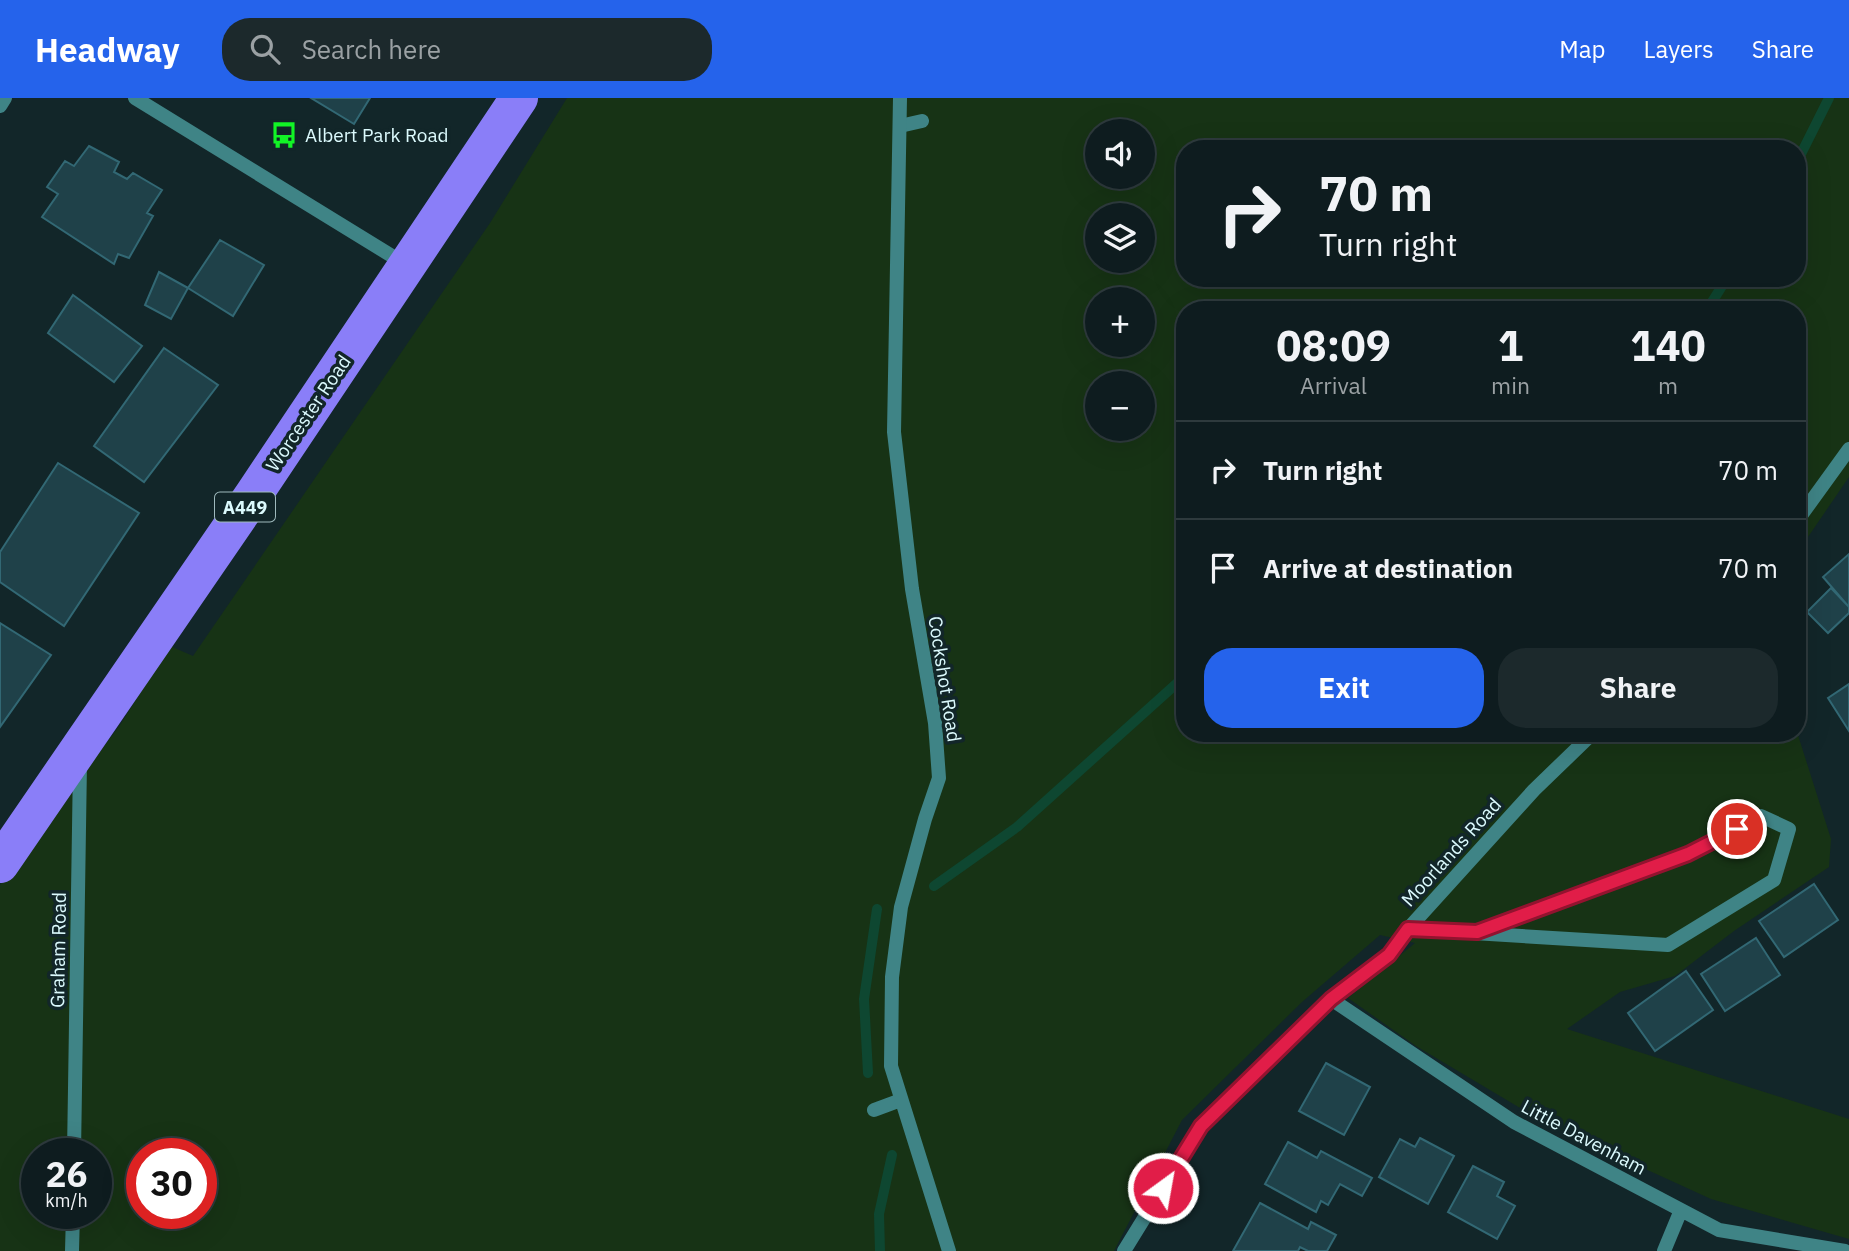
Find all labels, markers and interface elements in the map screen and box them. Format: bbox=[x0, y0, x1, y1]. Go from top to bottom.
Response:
search box bbox=[222, 18, 712, 81]
text: Headway bbox=[35, 28, 180, 71]
icon: search bbox=[246, 30, 284, 68]
text: Search here bbox=[302, 32, 441, 66]
text: Map bbox=[1559, 33, 1606, 65]
text: Layers bbox=[1644, 33, 1714, 65]
text: Share bbox=[1752, 33, 1814, 65]
map controls bbox=[1085, 119, 1155, 441]
button: sound bbox=[1085, 119, 1155, 189]
bus stop icon: Albert Park Road bbox=[269, 120, 299, 150]
place label: Albert Park Road bbox=[305, 123, 449, 147]
text: 70 m bbox=[1319, 161, 1433, 224]
icon: right bbox=[1204, 168, 1295, 259]
button: layers bbox=[1085, 203, 1155, 273]
text: Turn right bbox=[1319, 223, 1457, 265]
button: + bbox=[1085, 287, 1155, 357]
text: 08:09 bbox=[1276, 318, 1391, 373]
text: 1 bbox=[1498, 318, 1523, 373]
text: 140 bbox=[1630, 318, 1706, 373]
street label: Worcester Road bbox=[260, 350, 356, 476]
text: Arrival bbox=[1300, 370, 1367, 400]
text: min bbox=[1491, 370, 1530, 400]
text: m bbox=[1658, 370, 1678, 400]
button: − bbox=[1085, 371, 1155, 441]
icon: right bbox=[1204, 451, 1242, 489]
text: Turn right bbox=[1263, 453, 1382, 487]
text: 70 m bbox=[1718, 453, 1778, 487]
road number: A449 bbox=[215, 492, 275, 522]
icon: arrive bbox=[1204, 549, 1242, 587]
text: Arrive at destination bbox=[1263, 551, 1513, 585]
text: 70 m bbox=[1718, 551, 1778, 585]
street label: Cockshot Road bbox=[923, 614, 967, 744]
button: Exit bbox=[1204, 648, 1484, 728]
button: Share bbox=[1498, 648, 1778, 728]
street label: Moorlands Road bbox=[1396, 793, 1506, 911]
pin bbox=[1707, 799, 1767, 859]
icon: arrive bbox=[1718, 810, 1756, 848]
street label: Graham Road bbox=[45, 892, 71, 1008]
street label: Little Davenham bbox=[1517, 1094, 1651, 1180]
speed limit sign: 30 bbox=[126, 1138, 217, 1229]
text: 26 bbox=[45, 1151, 88, 1197]
position arrow bbox=[1126, 1151, 1200, 1225]
text: km/h bbox=[45, 1189, 88, 1212]

